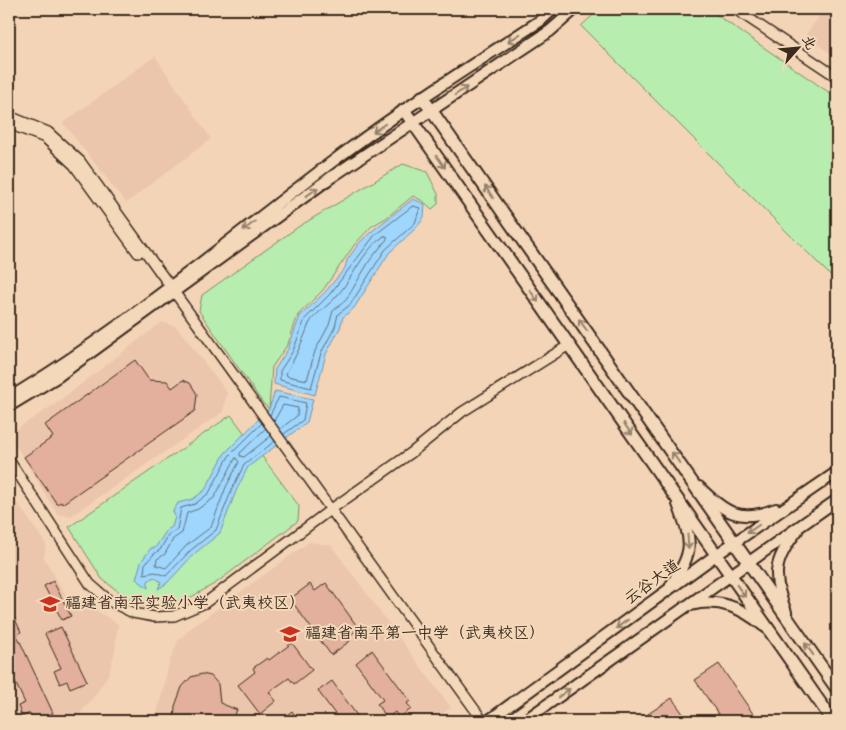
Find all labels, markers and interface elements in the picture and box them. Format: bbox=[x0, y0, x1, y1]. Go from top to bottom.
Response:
north arrow bbox=[774, 22, 824, 72]
text: 北 bbox=[796, 32, 820, 54]
one-way arrow bbox=[508, 33, 522, 43]
one-way arrow bbox=[453, 86, 467, 96]
one-way arrow bbox=[373, 122, 386, 133]
one-way arrow bbox=[436, 155, 446, 169]
one-way arrow bbox=[484, 185, 494, 199]
one-way arrow bbox=[305, 187, 319, 197]
one-way arrow bbox=[243, 220, 256, 231]
one-way arrow bbox=[529, 289, 539, 303]
one-way arrow bbox=[578, 318, 588, 332]
one-way arrow bbox=[623, 422, 633, 436]
one-way arrow bbox=[671, 452, 681, 466]
one-way arrow bbox=[747, 524, 761, 534]
one-way arrow bbox=[684, 534, 693, 550]
street label: 云谷大道 bbox=[620, 555, 686, 611]
one-way arrow bbox=[736, 583, 746, 597]
school or university icon: 福建省南平实验小学（武夷校区） bbox=[39, 593, 61, 615]
place label: 福建省南平实验小学（武夷校区） bbox=[65, 593, 305, 616]
one-way arrow bbox=[615, 619, 629, 629]
school or university icon: 福建省南平第一中学（武夷校区） bbox=[279, 623, 301, 645]
place label: 福建省南平第一中学（武夷校区） bbox=[305, 623, 545, 646]
one-way arrow bbox=[804, 642, 814, 656]
one-way arrow bbox=[557, 688, 571, 698]

